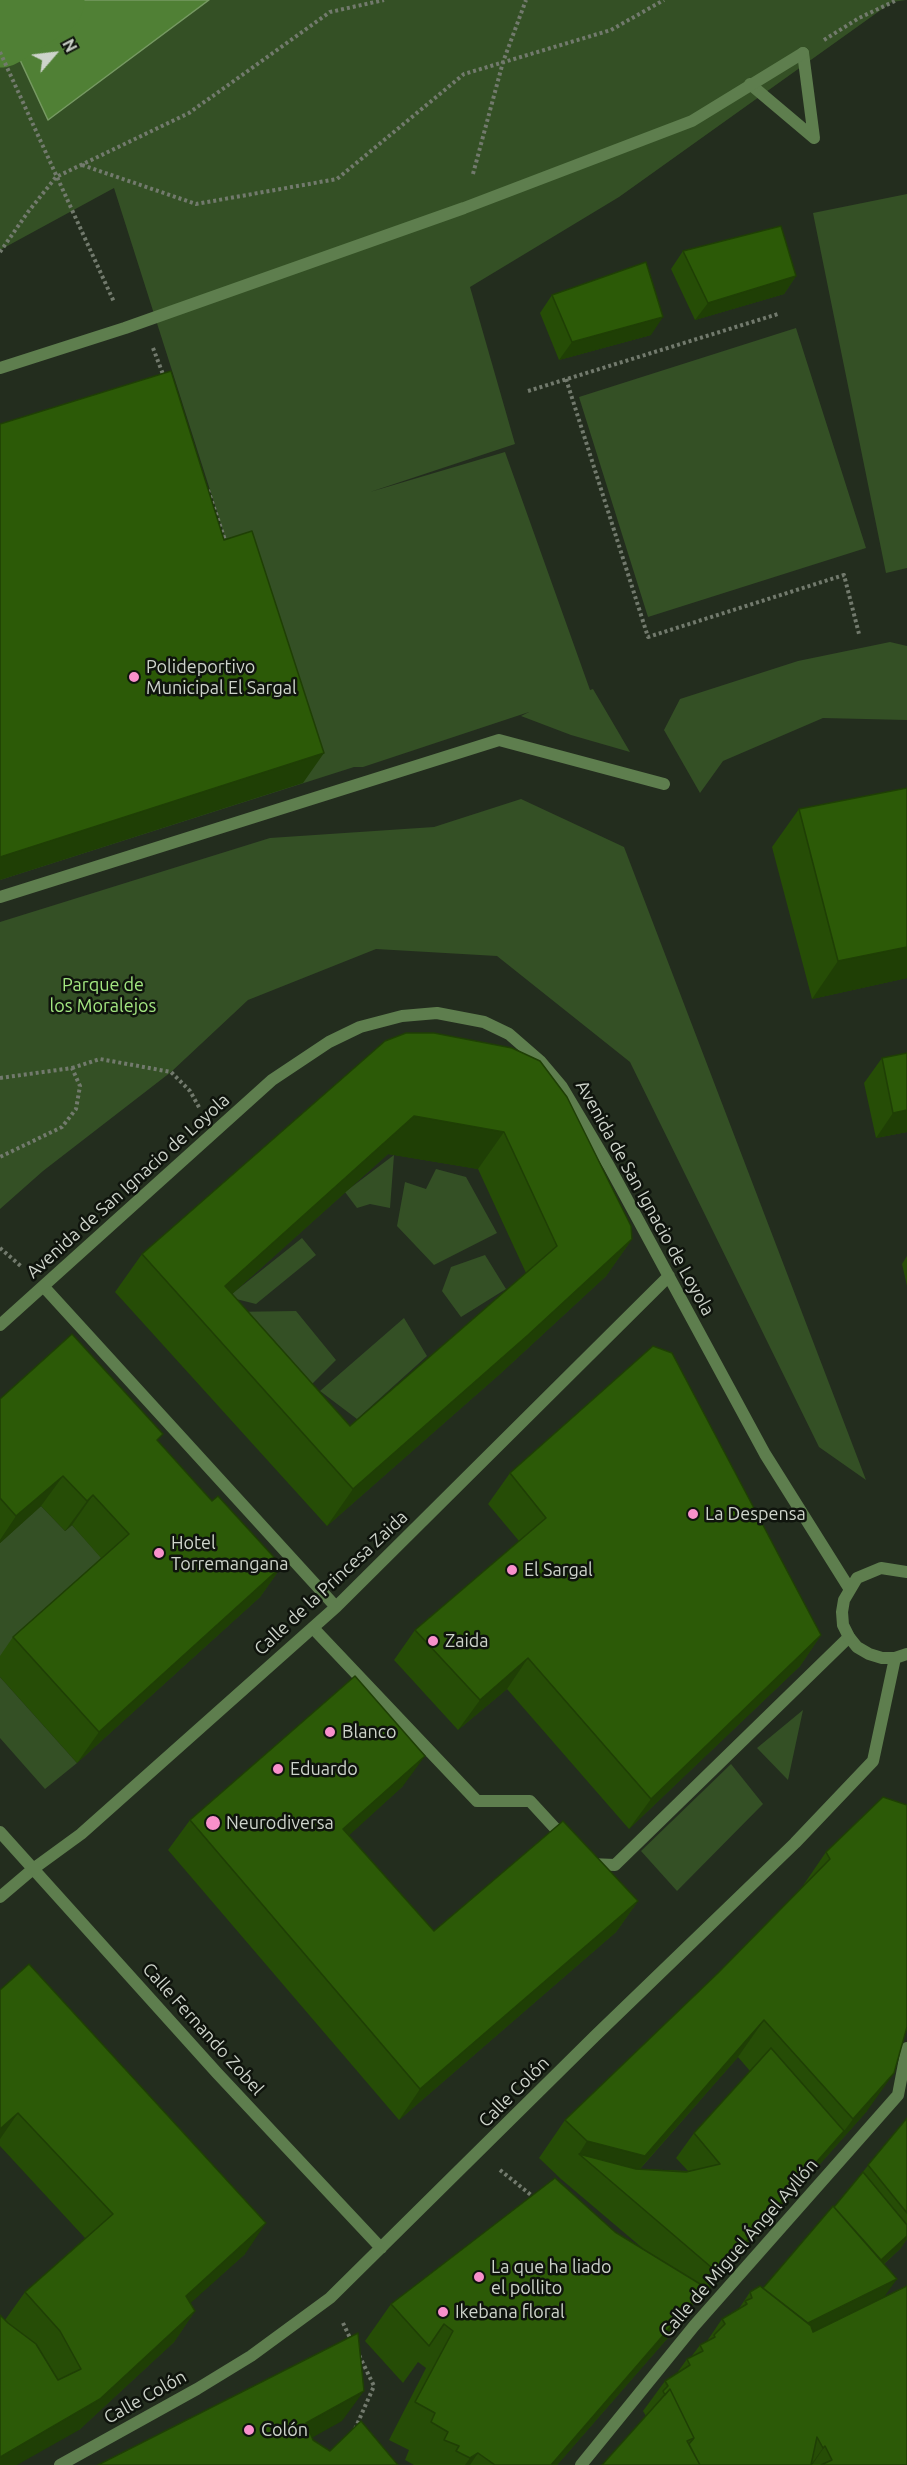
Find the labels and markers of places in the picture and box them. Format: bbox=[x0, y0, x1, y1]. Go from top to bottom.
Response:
place label: Polideportivo Municipal El Sargal bbox=[146, 656, 297, 698]
marker: Polideportivo Municipal El Sargal bbox=[127, 670, 141, 684]
place label: La Despensa bbox=[705, 1503, 806, 1525]
marker: La Despensa bbox=[686, 1507, 700, 1521]
place label: Hotel Torremangana bbox=[171, 1532, 288, 1574]
marker: Hotel Torremangana bbox=[152, 1546, 166, 1560]
place label: El Sargal bbox=[524, 1559, 593, 1581]
marker: El Sargal bbox=[505, 1563, 519, 1577]
place label: Zaida bbox=[445, 1630, 489, 1652]
marker: Zaida bbox=[426, 1634, 440, 1648]
place label: Blanco bbox=[342, 1721, 397, 1743]
marker: Blanco bbox=[323, 1725, 337, 1739]
place label: Eduardo bbox=[290, 1758, 358, 1780]
marker: Eduardo bbox=[271, 1762, 285, 1776]
place label: Neurodiversa bbox=[226, 1812, 334, 1834]
marker: Neurodiversa bbox=[204, 1814, 222, 1832]
place label: La que ha liado el pollito bbox=[491, 2256, 611, 2298]
marker: La que ha liado el pollito bbox=[472, 2270, 486, 2284]
place label: Ikebana floral bbox=[455, 2301, 565, 2323]
marker: Ikebana floral bbox=[436, 2305, 450, 2319]
place label: Colón bbox=[261, 2419, 308, 2441]
marker: Colón bbox=[242, 2423, 256, 2437]

